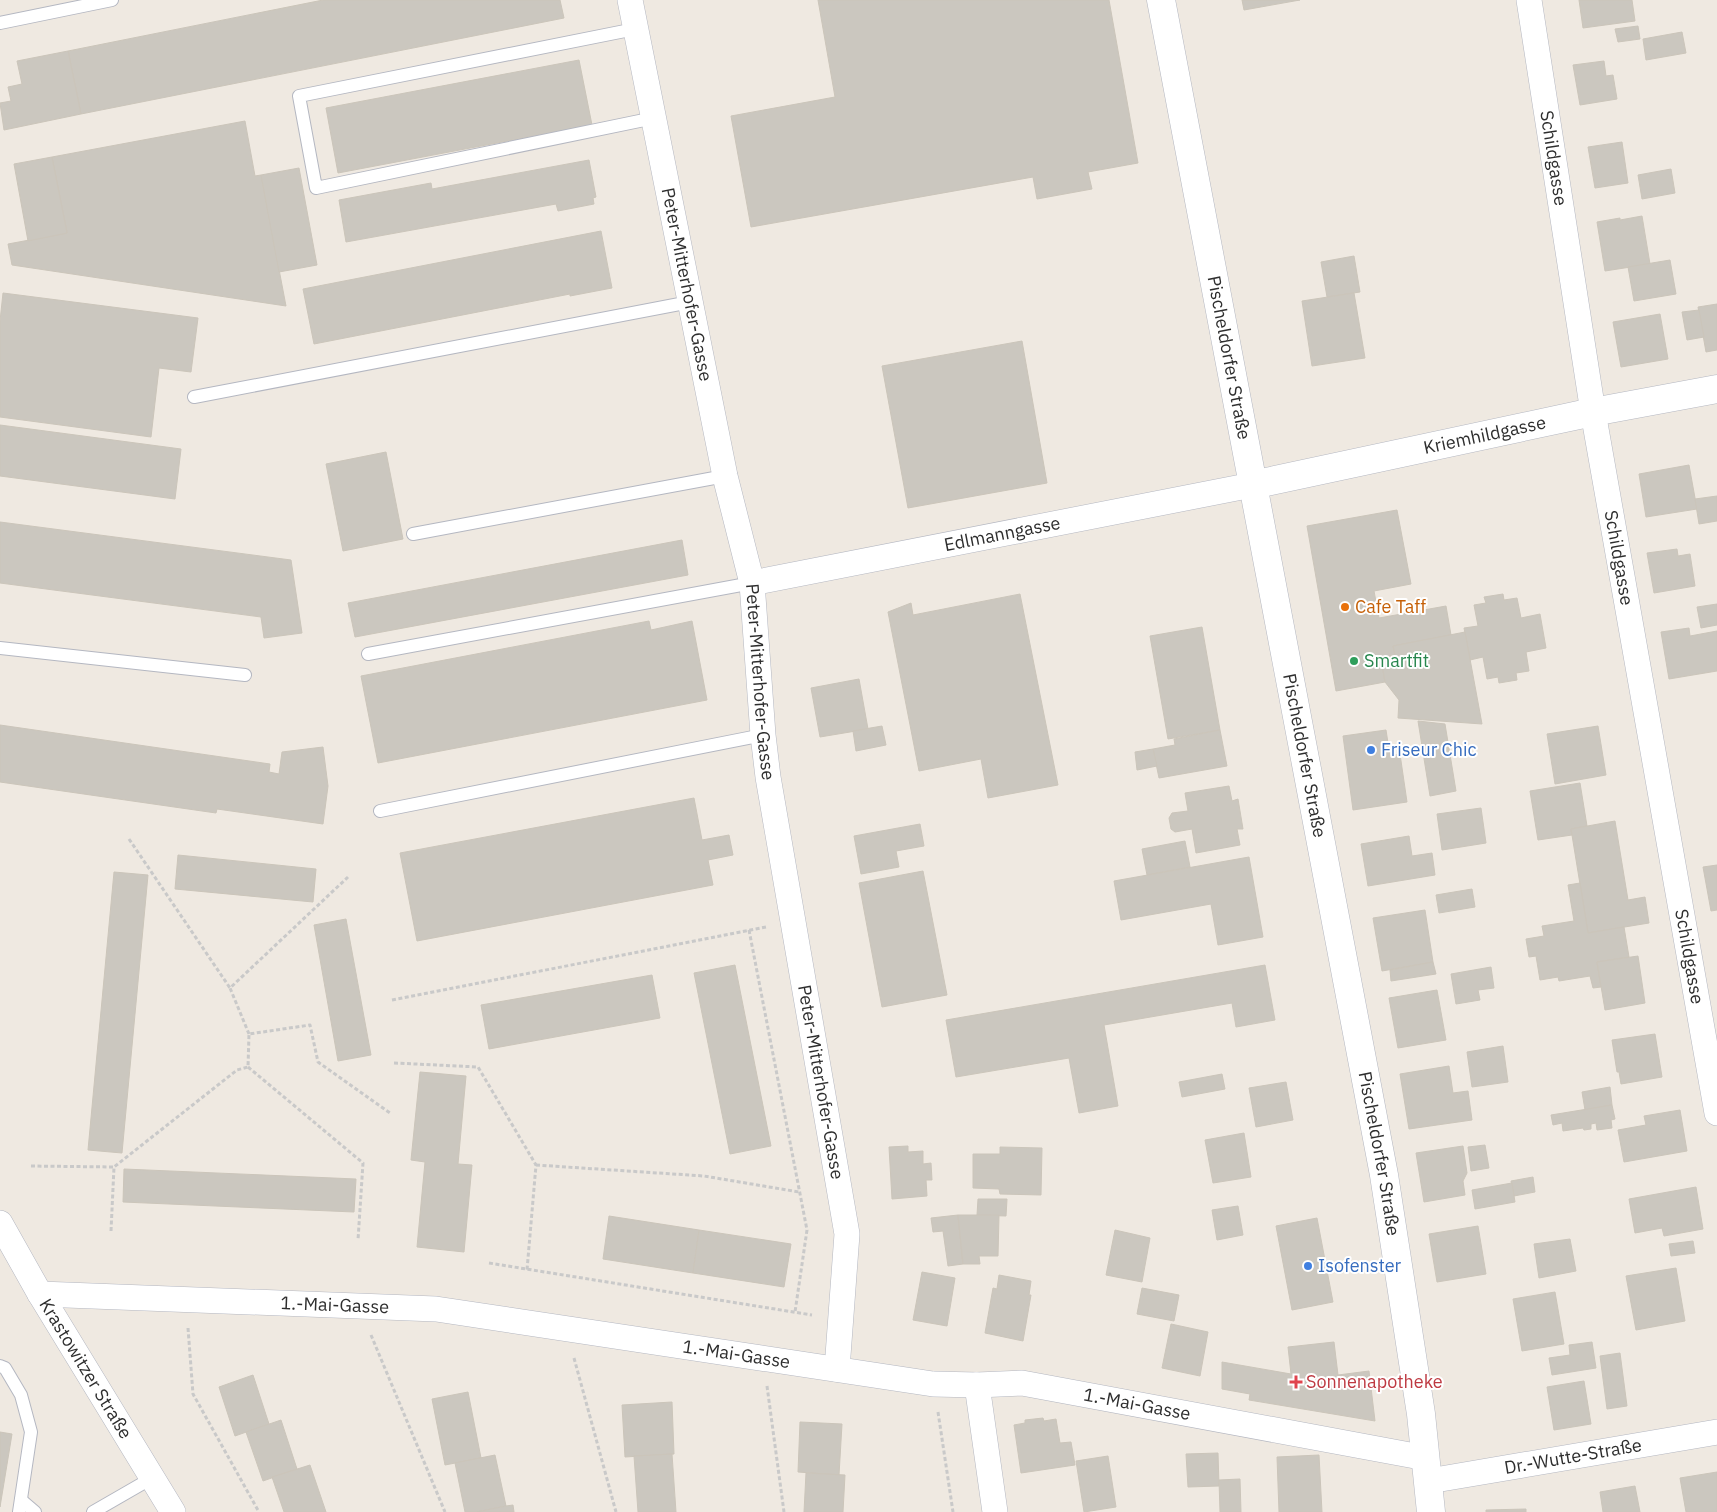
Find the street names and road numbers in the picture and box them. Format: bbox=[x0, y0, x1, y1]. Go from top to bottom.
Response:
street label: Schildgasse bbox=[1535, 109, 1573, 207]
street label: Peter-Mitterhofer-Gasse bbox=[657, 185, 718, 383]
street label: Pischeldorfer Straße bbox=[1203, 274, 1256, 442]
street label: Kriemhildgasse bbox=[1421, 410, 1548, 459]
street label: Schildgasse bbox=[1600, 508, 1639, 607]
street label: Edlmanngasse bbox=[942, 511, 1062, 556]
street label: Peter-Mitterhofer-Gasse bbox=[741, 583, 780, 782]
street label: Pischeldorfer Straße bbox=[1278, 672, 1332, 839]
street label: Schildgasse bbox=[1670, 907, 1710, 1006]
street label: Peter-Mitterhofer-Gasse bbox=[793, 983, 849, 1181]
street label: Pischeldorfer Straße bbox=[1354, 1069, 1405, 1237]
street label: 1.-Mai-Gasse bbox=[280, 1291, 390, 1318]
street label: Krastowitzer Straße bbox=[34, 1294, 138, 1443]
street label: 1.-Mai-Gasse bbox=[681, 1334, 792, 1373]
street label: 1.-Mai-Gasse bbox=[1082, 1383, 1193, 1425]
street label: Dr.-Wutte-Straße bbox=[1502, 1433, 1643, 1479]

